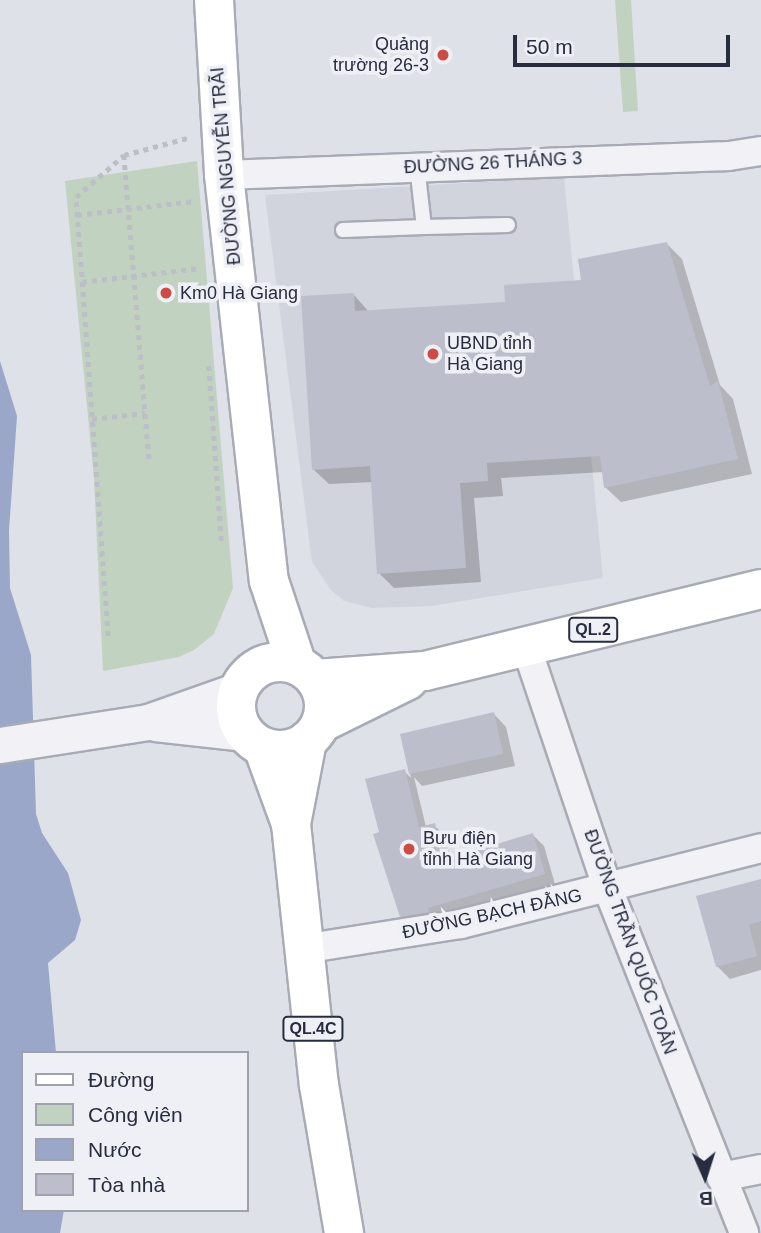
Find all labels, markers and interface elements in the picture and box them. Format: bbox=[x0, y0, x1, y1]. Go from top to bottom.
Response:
scale bar bbox=[516, 21, 733, 65]
place label: Quảng trường 26-3 bbox=[333, 34, 429, 76]
text: 50 m bbox=[526, 35, 573, 58]
marker: Quảng trường 26-3 bbox=[435, 47, 451, 63]
street label: ĐƯỜNG NGUYỄN TRÃI bbox=[207, 66, 245, 266]
street label: ĐƯỜNG 26 THÁNG 3 bbox=[403, 148, 583, 178]
place label: Km0 Hà Giang bbox=[180, 282, 298, 304]
marker: Km0 Hà Giang bbox=[158, 285, 174, 301]
place label: UBND tỉnh Hà Giang bbox=[447, 333, 532, 376]
marker: UBND tỉnh Hà Giang bbox=[425, 346, 441, 362]
road number: QL.2 bbox=[567, 618, 619, 642]
street label: ĐƯỜNG TRẦN QUỐC TOẢN bbox=[579, 826, 681, 1058]
place label: Bưu điện tỉnh Hà Giang bbox=[423, 828, 533, 870]
marker: Bưu điện tỉnh Hà Giang bbox=[401, 841, 417, 857]
street label: ĐƯỜNG BẠCH ĐẰNG bbox=[400, 884, 584, 944]
road number: QL.4C bbox=[282, 1016, 344, 1042]
legend bbox=[21, 1051, 248, 1212]
text: Đường bbox=[88, 1068, 154, 1091]
text: Công viên bbox=[88, 1103, 183, 1126]
text: Nước bbox=[88, 1138, 142, 1161]
north arrow bbox=[670, 1142, 740, 1212]
text: Tòa nhà bbox=[88, 1173, 165, 1196]
text: B bbox=[699, 1188, 714, 1209]

